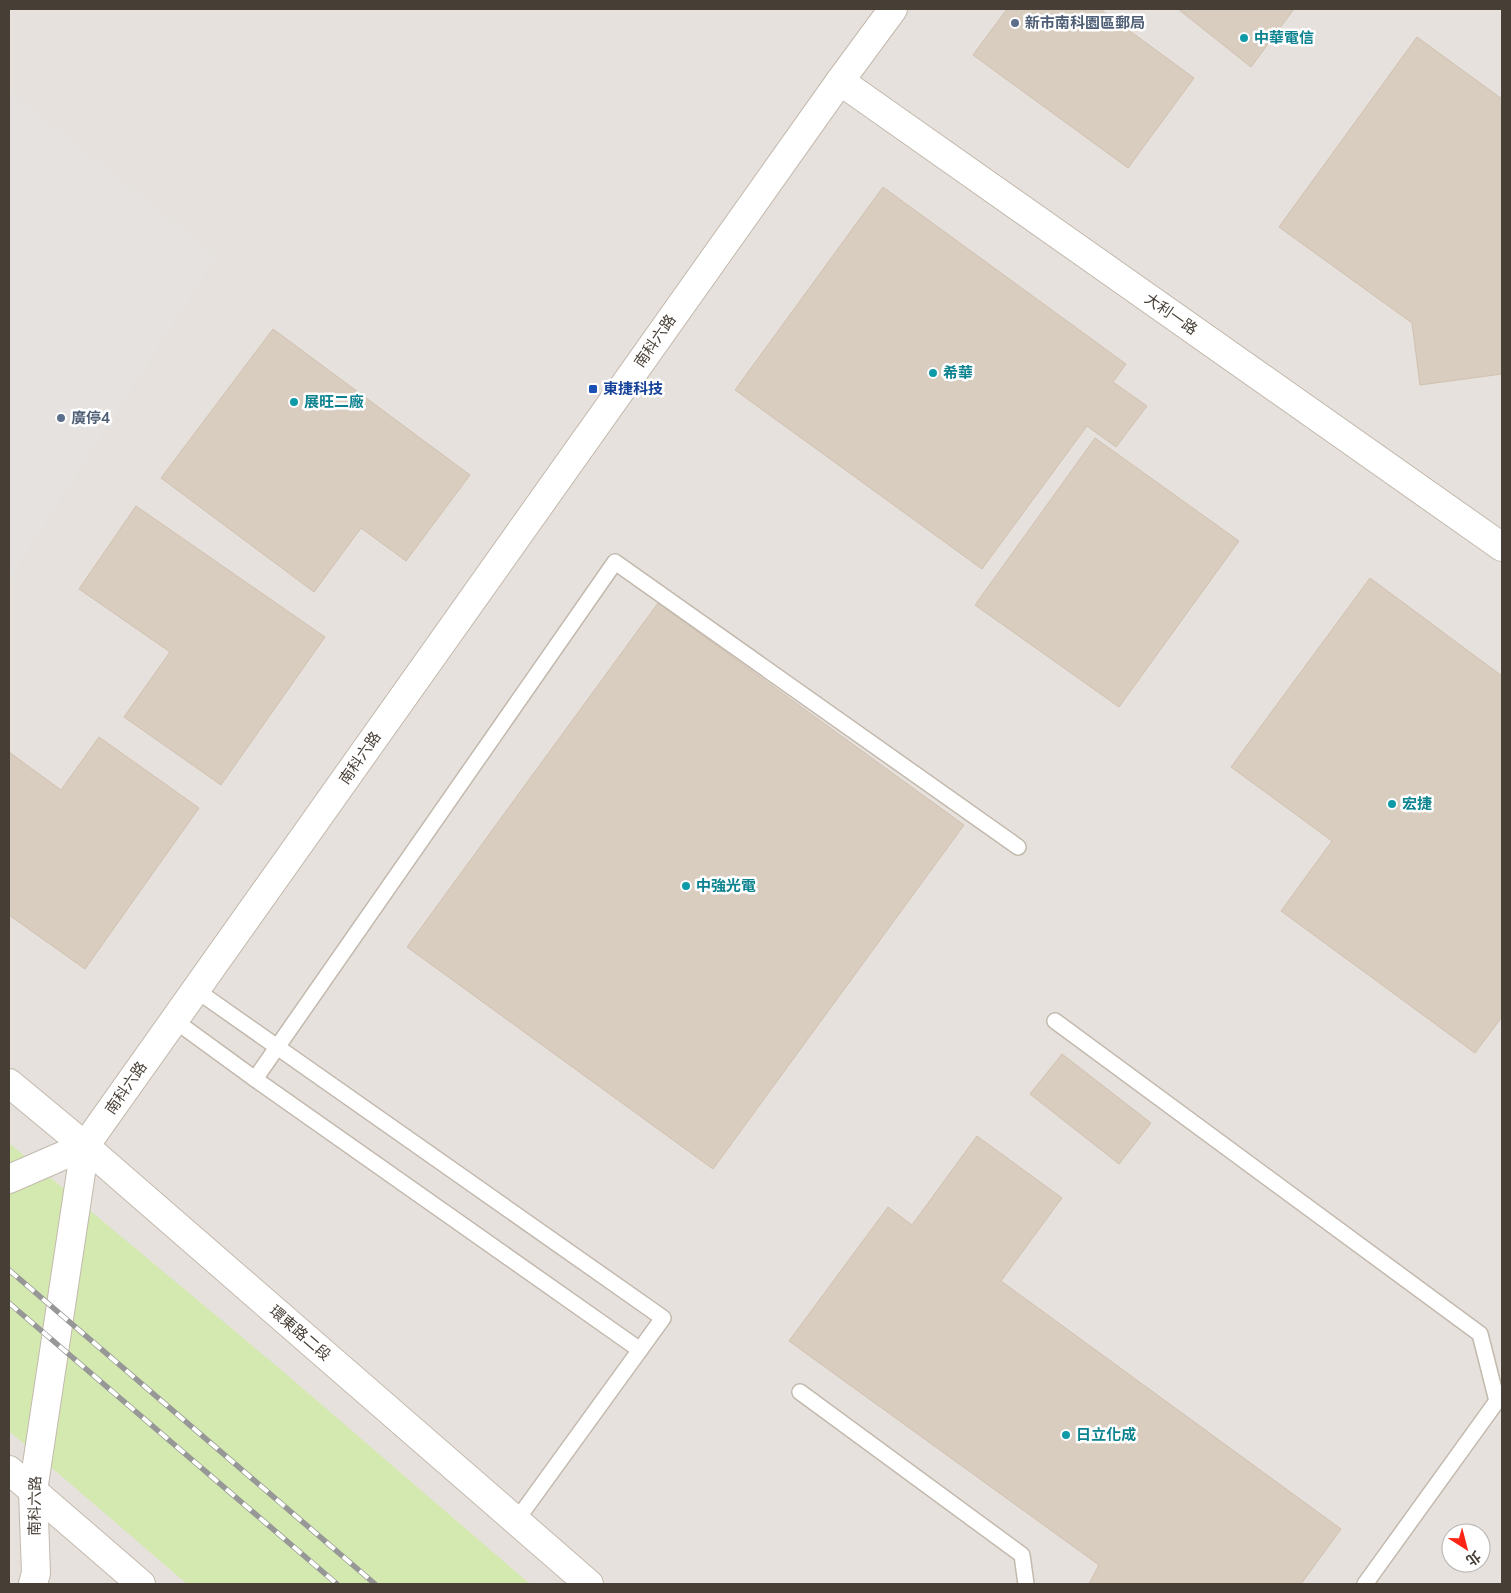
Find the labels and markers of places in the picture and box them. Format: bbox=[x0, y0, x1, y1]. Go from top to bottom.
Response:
place label: 新市南科園區郵局 bbox=[1025, 13, 1145, 32]
marker: 新市南科園區郵局 bbox=[1009, 17, 1021, 29]
place label: 中華電信 bbox=[1254, 28, 1314, 47]
marker: 中華電信 bbox=[1238, 32, 1250, 44]
place label: 希華 bbox=[943, 363, 973, 382]
marker: 希華 bbox=[927, 367, 939, 379]
place label: 東捷科技 bbox=[603, 379, 663, 398]
marker: 東捷科技 bbox=[587, 383, 599, 395]
place label: 展旺二廠 bbox=[304, 392, 364, 411]
marker: 展旺二廠 bbox=[288, 396, 300, 408]
place label: 廣停4 bbox=[71, 408, 110, 427]
marker: 廣停4 bbox=[55, 412, 67, 424]
place label: 宏捷 bbox=[1402, 794, 1432, 813]
marker: 宏捷 bbox=[1386, 798, 1398, 810]
place label: 中強光電 bbox=[696, 876, 756, 895]
marker: 中強光電 bbox=[680, 880, 692, 892]
place label: 日立化成 bbox=[1076, 1425, 1136, 1444]
marker: 日立化成 bbox=[1060, 1429, 1072, 1441]

